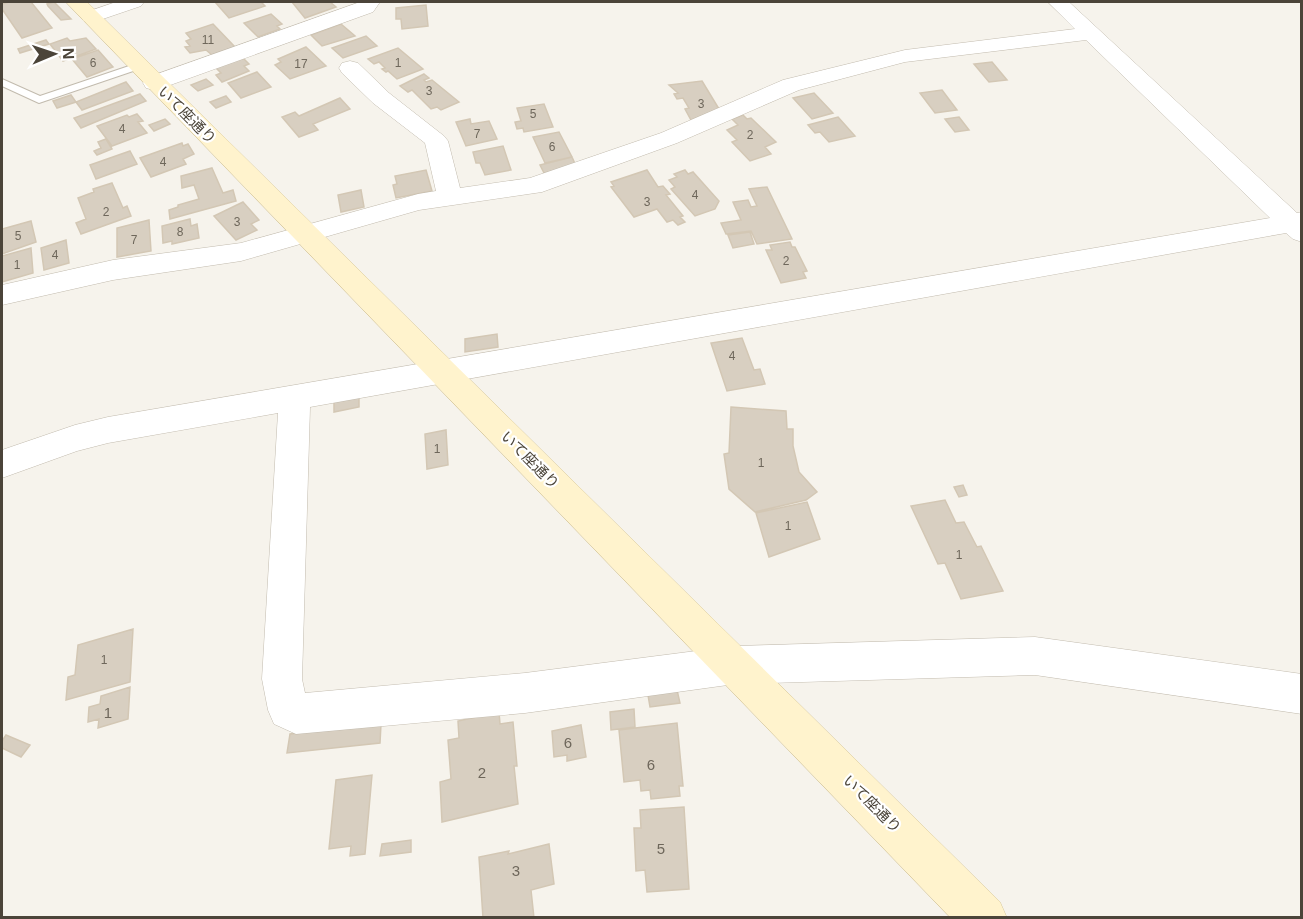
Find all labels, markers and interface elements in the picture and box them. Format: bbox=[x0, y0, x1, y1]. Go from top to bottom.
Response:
north arrow bbox=[24, 24, 84, 84]
house number: 11 bbox=[202, 33, 215, 47]
text: N bbox=[60, 47, 77, 60]
house number: 6 bbox=[90, 56, 97, 70]
house number: 1 bbox=[395, 56, 402, 70]
house number: 17 bbox=[294, 57, 308, 71]
street label: いて座通り bbox=[155, 82, 220, 147]
house number: 3 bbox=[426, 84, 433, 98]
house number: 3 bbox=[698, 97, 705, 111]
house number: 5 bbox=[530, 107, 537, 121]
house number: 4 bbox=[119, 122, 126, 136]
house number: 7 bbox=[474, 127, 481, 141]
house number: 2 bbox=[747, 128, 754, 142]
house number: 6 bbox=[549, 140, 556, 154]
house number: 4 bbox=[160, 155, 167, 169]
house number: 4 bbox=[692, 188, 699, 202]
house number: 3 bbox=[644, 195, 651, 209]
house number: 2 bbox=[103, 205, 110, 219]
house number: 3 bbox=[234, 215, 241, 229]
house number: 8 bbox=[177, 225, 184, 239]
house number: 5 bbox=[15, 229, 22, 243]
house number: 7 bbox=[131, 233, 138, 247]
house number: 4 bbox=[52, 248, 59, 262]
house number: 2 bbox=[783, 254, 790, 268]
house number: 1 bbox=[14, 258, 21, 272]
house number: 4 bbox=[729, 349, 736, 363]
street label: いて座通り bbox=[498, 427, 563, 492]
house number: 1 bbox=[434, 442, 441, 456]
house number: 1 bbox=[758, 456, 765, 470]
house number: 1 bbox=[785, 519, 792, 533]
house number: 1 bbox=[956, 548, 963, 562]
house number: 1 bbox=[101, 653, 108, 667]
house number: 1 bbox=[104, 704, 112, 721]
house number: 6 bbox=[564, 734, 572, 751]
house number: 6 bbox=[647, 756, 655, 773]
house number: 2 bbox=[478, 764, 486, 781]
street label: いて座通り bbox=[840, 771, 905, 836]
house number: 5 bbox=[657, 840, 665, 857]
house number: 3 bbox=[512, 862, 520, 879]

